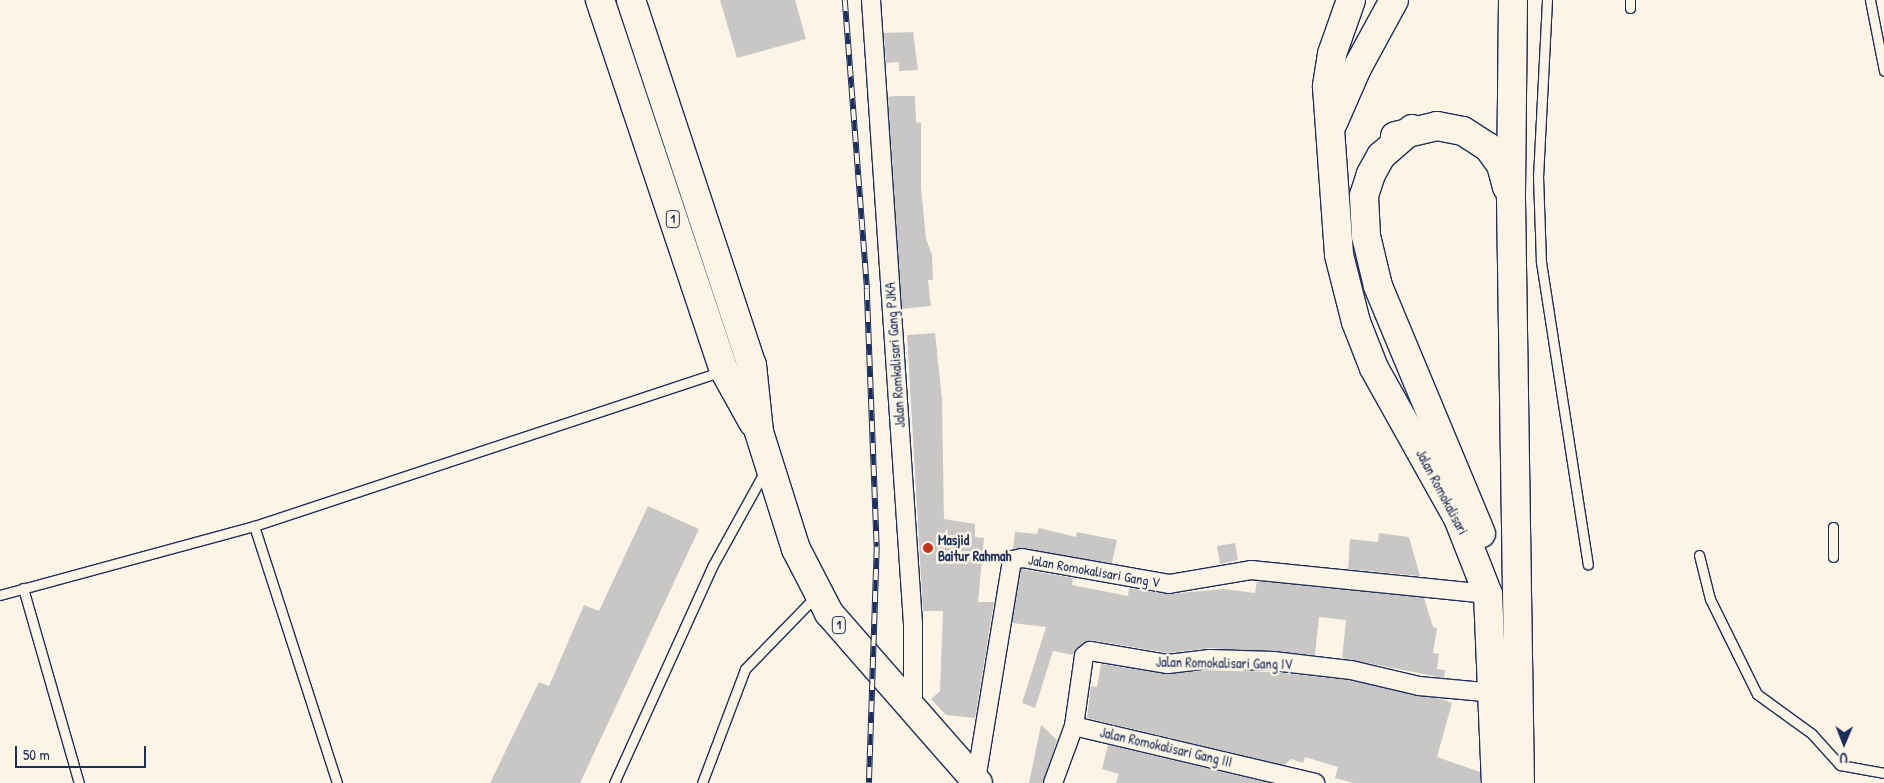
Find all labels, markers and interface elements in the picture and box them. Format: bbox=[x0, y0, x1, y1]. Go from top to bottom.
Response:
road number: 1 bbox=[666, 210, 680, 228]
street label: Jalan Romkalisari Gang PJKA bbox=[882, 282, 908, 428]
street label: Jalan Romokalisari bbox=[1412, 446, 1472, 538]
place label: Masjid Baitur Rahmah bbox=[938, 532, 1011, 564]
marker: Masjid Baitur Rahmah bbox=[922, 542, 934, 554]
street label: Jalan Romokalisari Gang V bbox=[1027, 551, 1161, 591]
road number: 1 bbox=[832, 616, 846, 634]
street label: Jalan Romokalisari Gang IV bbox=[1156, 653, 1292, 673]
north arrow bbox=[1819, 718, 1869, 768]
street label: Jalan Romokalisari Gang III bbox=[1098, 724, 1234, 770]
scale bar bbox=[18, 736, 149, 768]
text: 50 m bbox=[23, 744, 50, 765]
text: U bbox=[1840, 749, 1848, 768]

